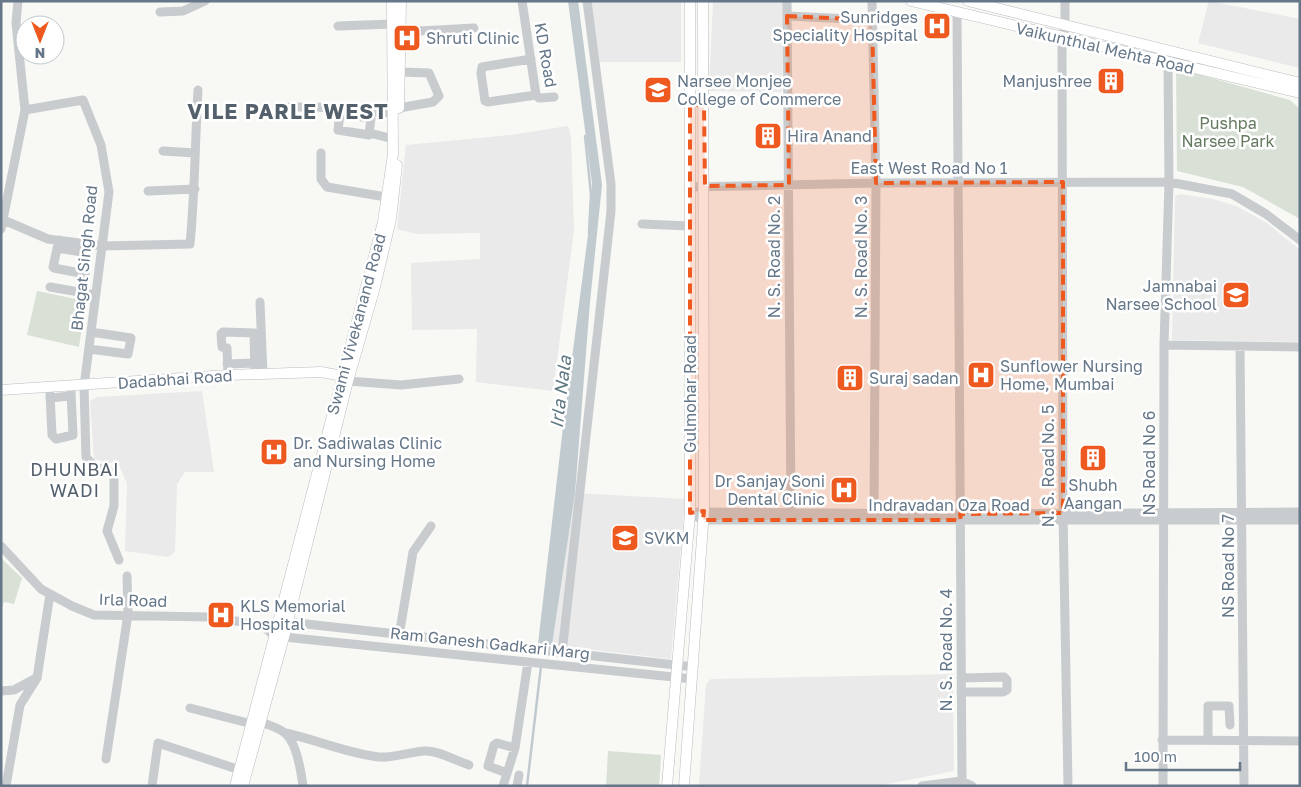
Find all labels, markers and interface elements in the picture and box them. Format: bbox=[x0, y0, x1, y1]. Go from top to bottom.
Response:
place label: Sunridges Speciality Hospital bbox=[773, 7, 918, 45]
hospital icon: Sunridges Speciality Hospital bbox=[922, 11, 952, 41]
north arrow bbox=[15, 15, 65, 65]
street label: Vaikunthlal Mehta Road bbox=[1014, 18, 1196, 78]
street label: KD Road bbox=[530, 21, 562, 89]
hospital icon: Shruti Clinic bbox=[392, 23, 422, 53]
place label: Shruti Clinic bbox=[426, 28, 520, 48]
text: N bbox=[35, 45, 45, 62]
building icon: Manjushree bbox=[1096, 66, 1126, 96]
place label: Narsee Monjee College of Commerce bbox=[677, 71, 841, 109]
place label: Manjushree bbox=[1002, 71, 1092, 91]
school or university icon: Narsee Monjee College of Commerce bbox=[643, 75, 673, 105]
district label: VILE PARLE WEST bbox=[187, 98, 389, 124]
park label: Pushpa Narsee Park bbox=[1181, 113, 1275, 151]
building icon: Hira Anand bbox=[753, 121, 783, 151]
place label: Hira Anand bbox=[787, 126, 872, 146]
street label: East West Road No 1 bbox=[850, 158, 1008, 178]
street label: Bhagat Singh Road bbox=[66, 184, 102, 332]
street label: N. S. Road No. 2 bbox=[764, 196, 784, 318]
street label: N. S. Road No. 3 bbox=[851, 196, 871, 318]
street label: Swami Vivekanand Road bbox=[322, 231, 390, 417]
place label: Jamnabai Narsee School bbox=[1105, 276, 1217, 314]
school or university icon: Jamnabai Narsee School bbox=[1221, 280, 1251, 310]
street label: Gulmohar Road bbox=[680, 335, 700, 453]
water label: Irla Nala bbox=[545, 354, 575, 429]
place label: Sunflower Nursing Home, Mumbai bbox=[1000, 356, 1143, 394]
hospital icon: Sunflower Nursing Home, Mumbai bbox=[966, 360, 996, 390]
building icon: Suraj sadan bbox=[835, 363, 865, 393]
street label: Dadabhai Road bbox=[117, 365, 233, 393]
place label: Suraj sadan bbox=[869, 368, 959, 388]
street label: N. S. Road No. 5 bbox=[1038, 405, 1058, 527]
street label: NS Road No 6 bbox=[1139, 410, 1159, 516]
place label: Dr. Sadiwalas Clinic and Nursing Home bbox=[293, 433, 442, 471]
hospital icon: Dr. Sadiwalas Clinic and Nursing Home bbox=[259, 437, 289, 467]
building icon: Shubh Aangan bbox=[1078, 443, 1108, 473]
district label: DHUNBAI WADI bbox=[30, 458, 120, 501]
place label: Dr Sanjay Soni Dental Clinic bbox=[715, 471, 825, 509]
hospital icon: Dr Sanjay Soni Dental Clinic bbox=[829, 475, 859, 505]
place label: Shubh Aangan bbox=[1064, 475, 1122, 513]
street label: Indravadan Oza Road bbox=[868, 495, 1030, 515]
street label: NS Road No 7 bbox=[1218, 514, 1238, 618]
school or university icon: SVKM bbox=[610, 523, 640, 553]
place label: SVKM bbox=[644, 528, 690, 548]
street label: N. S. Road No. 4 bbox=[936, 588, 956, 712]
street label: Irla Road bbox=[98, 589, 168, 611]
place label: KLS Memorial Hospital bbox=[240, 596, 346, 634]
hospital icon: KLS Memorial Hospital bbox=[206, 600, 236, 630]
street label: Ram Ganesh Gadkari Marg bbox=[389, 623, 591, 663]
scale bar bbox=[1126, 740, 1240, 772]
text: 100 m bbox=[1134, 747, 1177, 765]

